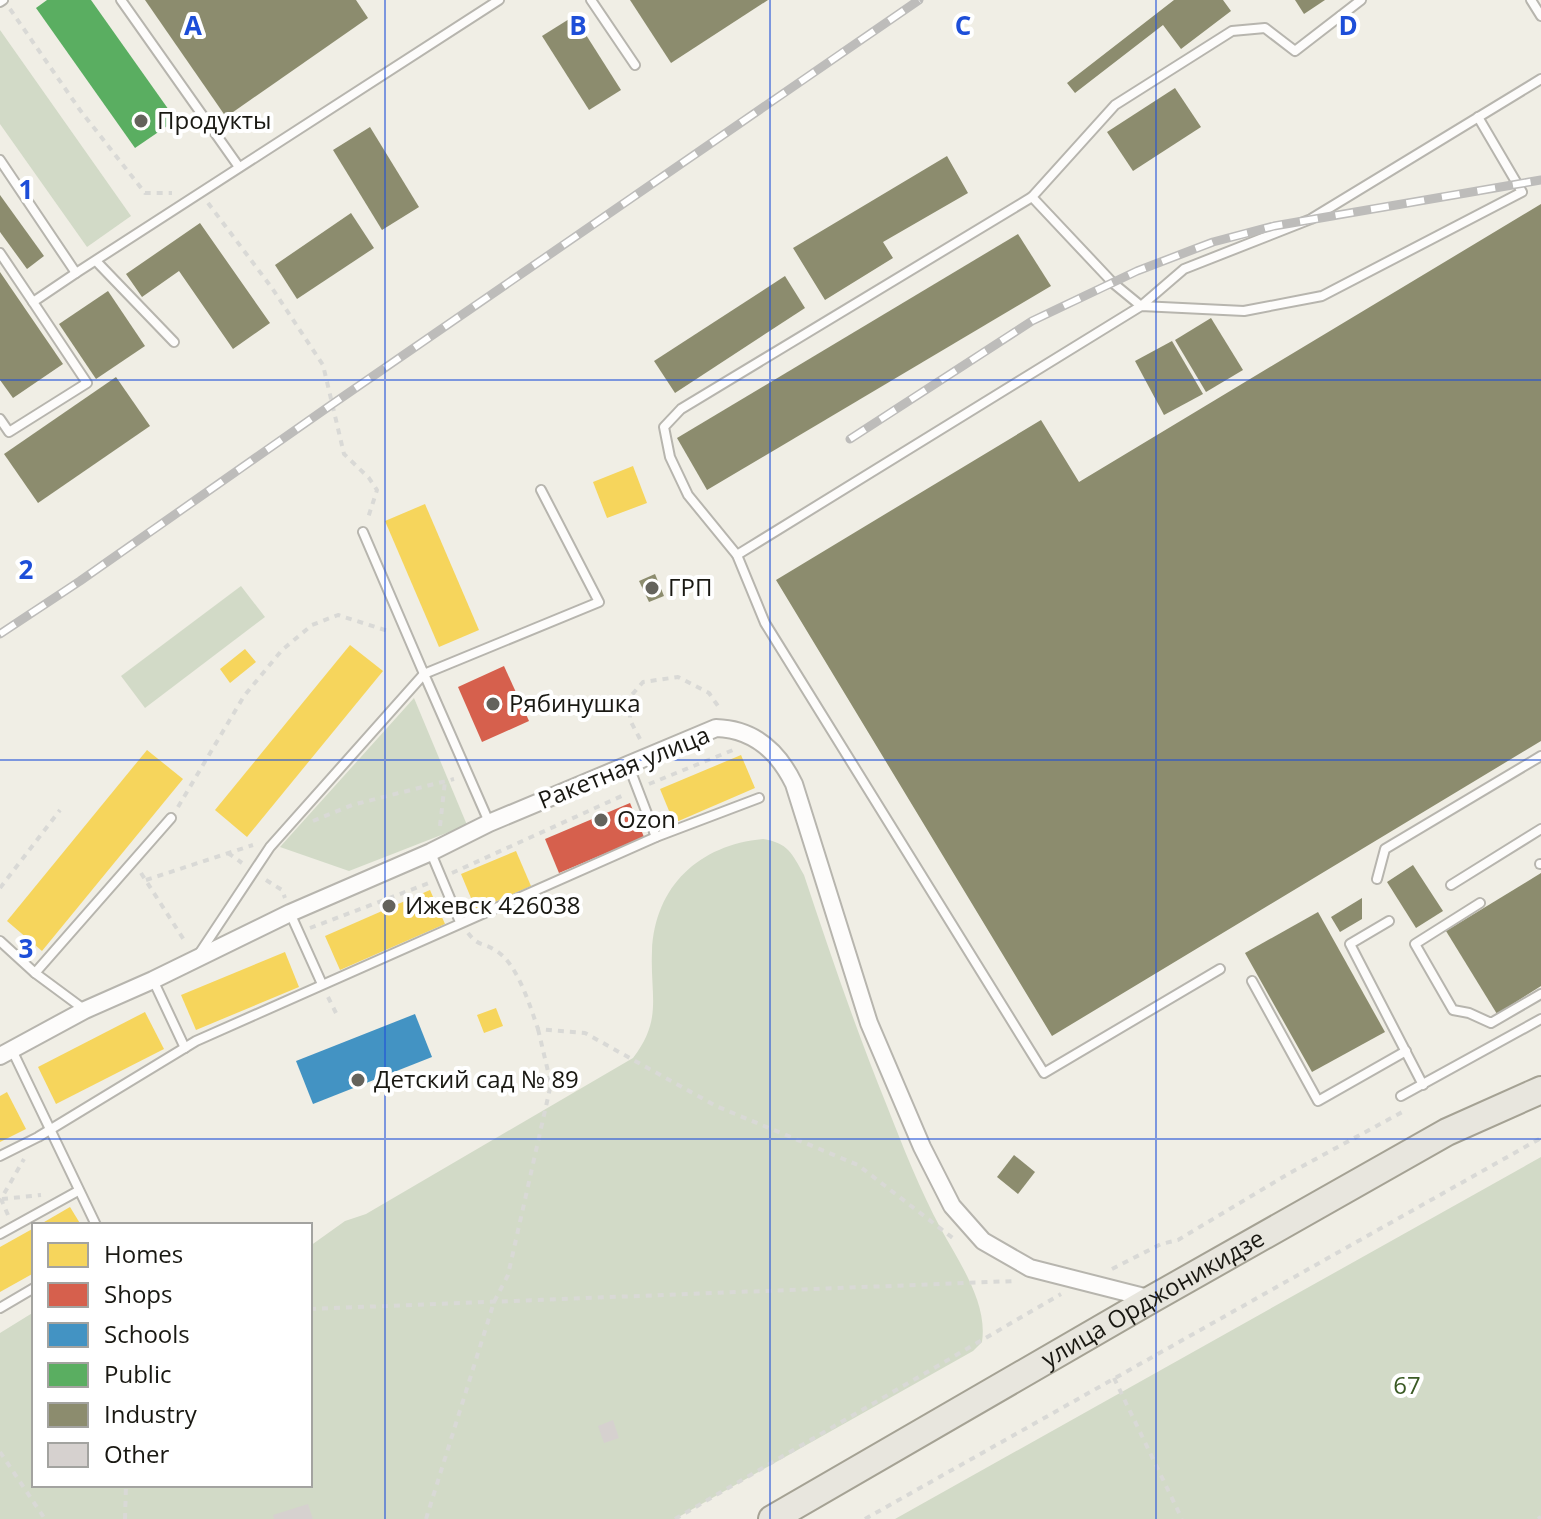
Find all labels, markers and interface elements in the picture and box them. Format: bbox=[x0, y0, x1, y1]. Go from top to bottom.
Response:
text: A bbox=[184, 7, 202, 43]
text: B bbox=[569, 7, 587, 43]
text: C bbox=[955, 7, 971, 43]
text: D bbox=[1338, 7, 1358, 43]
place label: Продукты bbox=[157, 103, 272, 136]
marker: Продукты bbox=[132, 112, 150, 130]
text: 1 bbox=[19, 171, 33, 207]
text: 2 bbox=[19, 551, 34, 587]
place label: ГРП bbox=[668, 570, 712, 603]
marker: ГРП bbox=[643, 579, 661, 597]
place label: Рябинушка bbox=[509, 686, 641, 719]
marker: Рябинушка bbox=[484, 695, 502, 713]
street label: Ракетная улица bbox=[533, 717, 714, 816]
place label: Ozon bbox=[617, 802, 676, 835]
marker: Ozon bbox=[592, 811, 610, 829]
place label: Ижевск 426038 bbox=[405, 888, 581, 921]
marker: Ижевск 426038 bbox=[380, 897, 398, 915]
text: 3 bbox=[19, 930, 33, 966]
place label: Детский сад № 89 bbox=[374, 1062, 579, 1095]
marker: Детский сад № 89 bbox=[349, 1071, 367, 1089]
street label: улица Орджоникидзе bbox=[1035, 1221, 1270, 1375]
legend bbox=[32, 1223, 312, 1487]
text: Homes bbox=[104, 1237, 183, 1270]
text: Shops bbox=[104, 1277, 172, 1310]
text: Schools bbox=[104, 1317, 190, 1350]
text: Public bbox=[104, 1357, 171, 1390]
park label: 67 bbox=[1393, 1368, 1421, 1401]
text: Industry bbox=[104, 1397, 198, 1430]
text: Other bbox=[104, 1437, 169, 1470]

